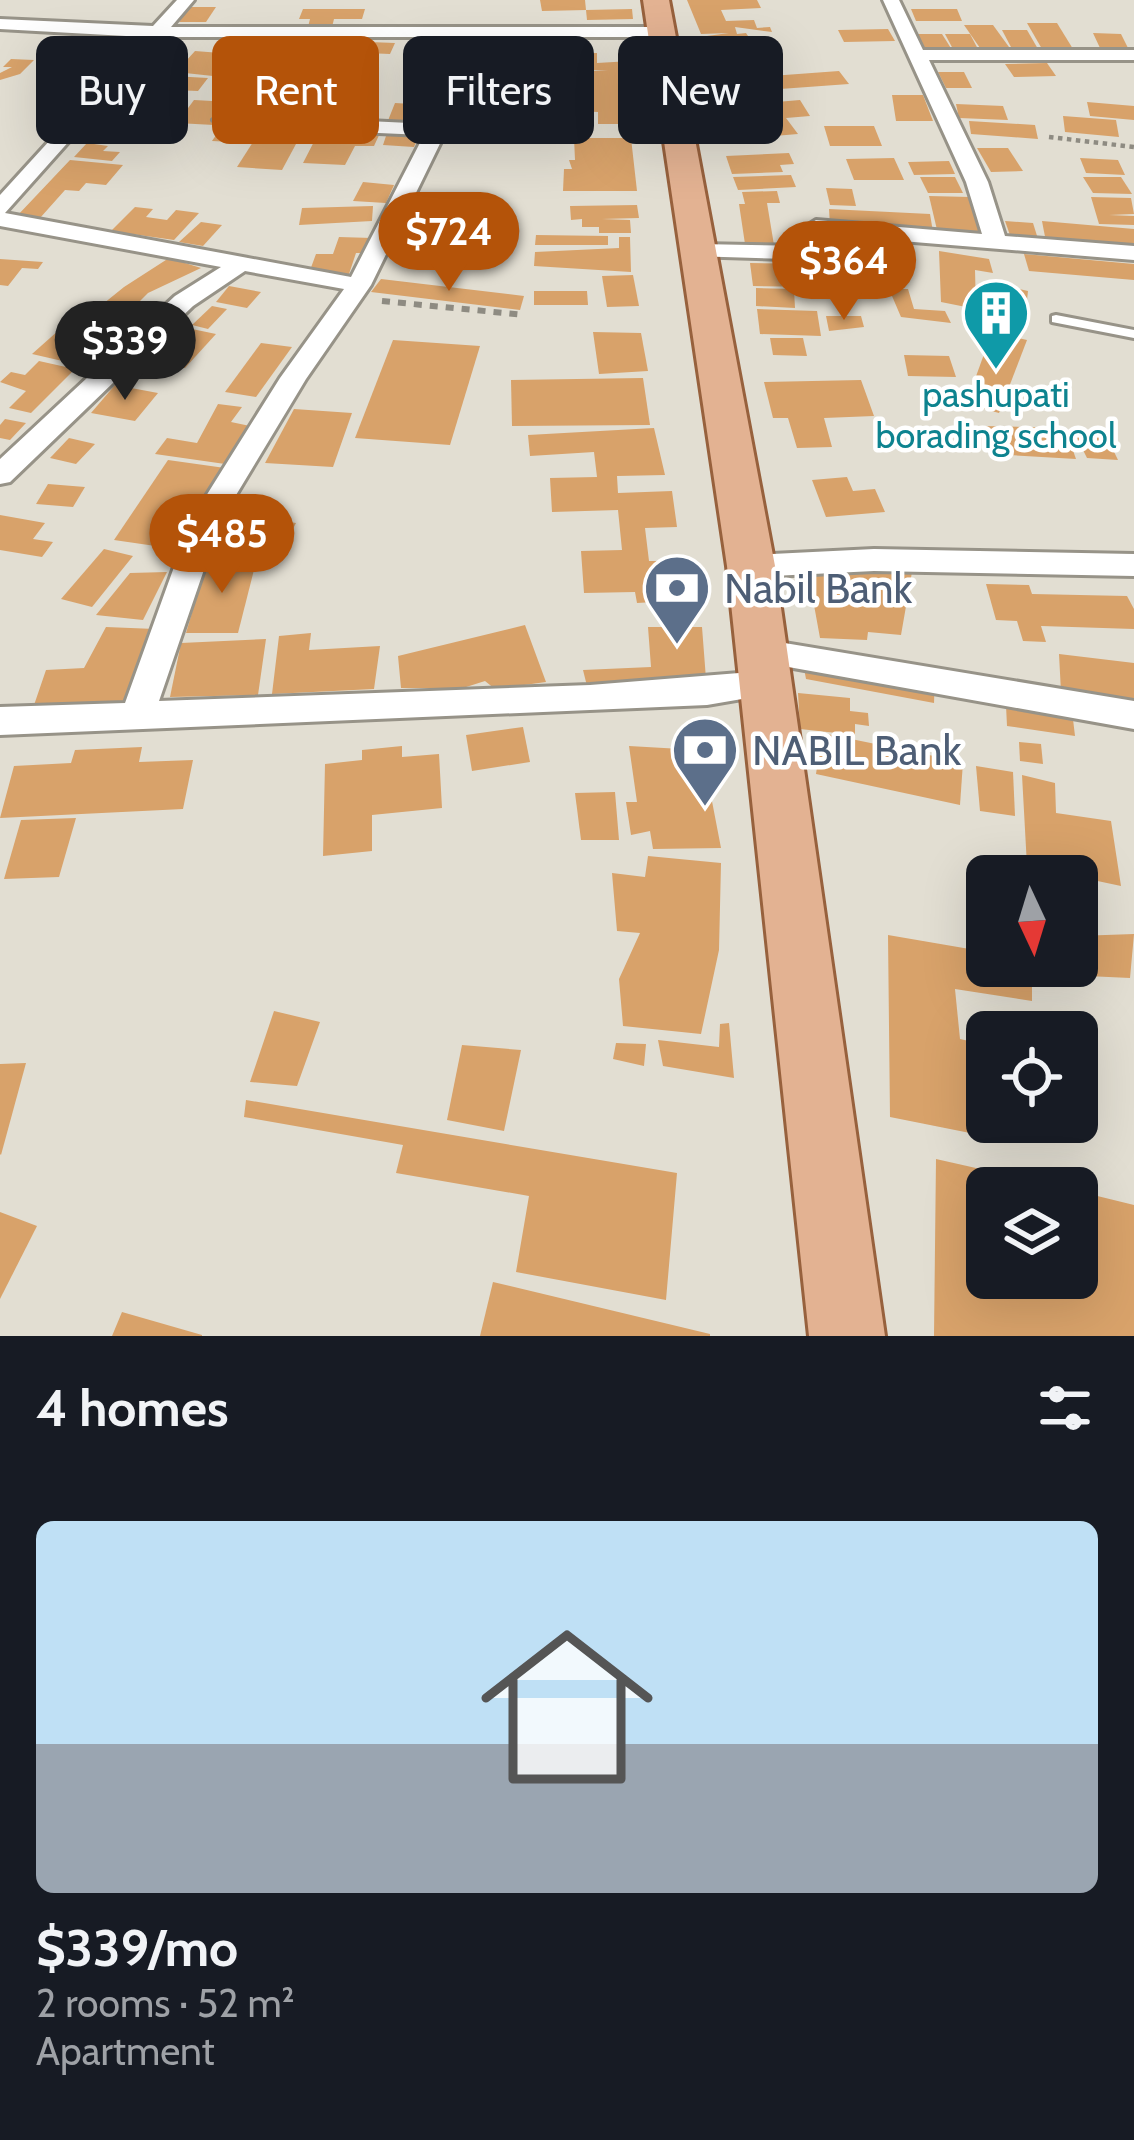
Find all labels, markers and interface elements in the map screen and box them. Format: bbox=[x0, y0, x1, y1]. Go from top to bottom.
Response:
chip: Buy bbox=[36, 36, 188, 144]
chip: Rent bbox=[212, 36, 379, 144]
chip: Filters bbox=[403, 36, 594, 144]
chip: New bbox=[618, 36, 783, 144]
pin: $724 bbox=[378, 192, 520, 294]
text: $724 bbox=[405, 207, 493, 255]
pin: $364 bbox=[773, 221, 915, 323]
text: $364 bbox=[799, 236, 889, 284]
building icon: pashupati borading school bbox=[961, 278, 1031, 372]
pin: $339 bbox=[54, 301, 196, 403]
text: $339 bbox=[82, 316, 168, 364]
place label: pashupati borading school bbox=[876, 372, 1117, 457]
pin: $485 bbox=[151, 494, 293, 596]
text: $485 bbox=[176, 509, 268, 557]
bank icon: Nabil Bank bbox=[642, 553, 712, 647]
place label: Nabil Bank bbox=[724, 562, 913, 614]
bank icon: NABIL Bank bbox=[670, 715, 740, 809]
place label: NABIL Bank bbox=[752, 724, 961, 776]
north arrow bbox=[966, 855, 1098, 987]
map controls bbox=[966, 855, 1098, 1299]
button: locate bbox=[966, 1011, 1098, 1143]
button: layers bbox=[966, 1167, 1098, 1299]
icon: filters bbox=[1032, 1375, 1098, 1441]
text: 4 homes bbox=[36, 1377, 228, 1439]
icon: home bbox=[459, 1599, 675, 1815]
text: $339/mo bbox=[36, 1917, 238, 1979]
text: 2 rooms · 52 m² bbox=[36, 1979, 295, 2027]
text: Apartment bbox=[36, 2027, 215, 2075]

